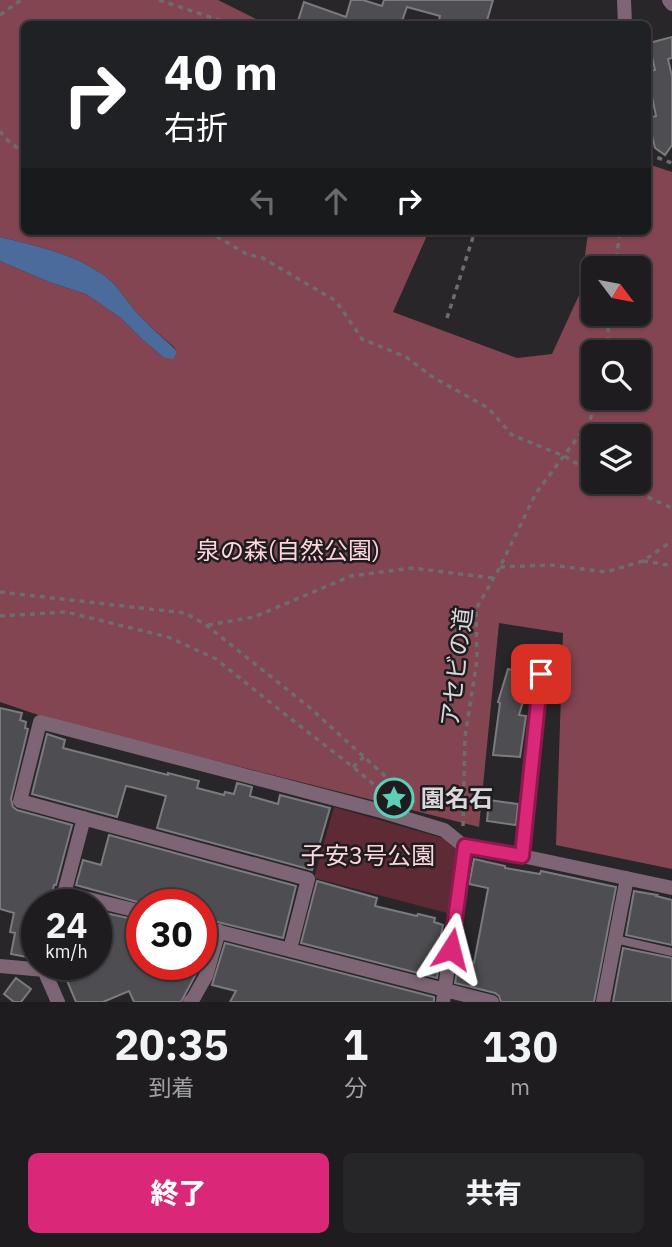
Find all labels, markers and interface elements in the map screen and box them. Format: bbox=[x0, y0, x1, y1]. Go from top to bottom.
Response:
text: 40 m bbox=[164, 40, 278, 103]
icon: right bbox=[49, 49, 140, 140]
text: 右折 bbox=[164, 106, 228, 148]
icon: left bbox=[244, 182, 282, 220]
icon: ahead bbox=[317, 182, 355, 220]
icon: right bbox=[390, 182, 428, 220]
north arrow bbox=[581, 256, 651, 326]
map controls bbox=[581, 256, 651, 494]
button: search bbox=[581, 340, 651, 410]
button: layers bbox=[581, 424, 651, 494]
park label: 泉の森(自然公園) bbox=[196, 534, 380, 566]
street label: アセビの道 bbox=[433, 606, 479, 728]
pin bbox=[511, 644, 571, 704]
icon: arrive bbox=[522, 655, 560, 693]
place icon: 園名石 bbox=[373, 777, 415, 819]
place label: 園名石 bbox=[421, 782, 493, 814]
park label: 子安3号公園 bbox=[301, 839, 435, 871]
speed limit sign: 30 bbox=[126, 889, 217, 980]
text: 24 bbox=[45, 902, 88, 948]
position arrow bbox=[414, 912, 488, 986]
text: km/h bbox=[45, 940, 88, 963]
text: 20:35 bbox=[114, 1017, 229, 1072]
text: 1 bbox=[343, 1017, 368, 1072]
text: 130 bbox=[482, 1019, 558, 1074]
text: m bbox=[510, 1071, 530, 1101]
text: 到着 bbox=[148, 1072, 194, 1102]
text: 分 bbox=[344, 1072, 367, 1102]
button: 終了 bbox=[28, 1153, 329, 1233]
button: 共有 bbox=[343, 1153, 644, 1233]

